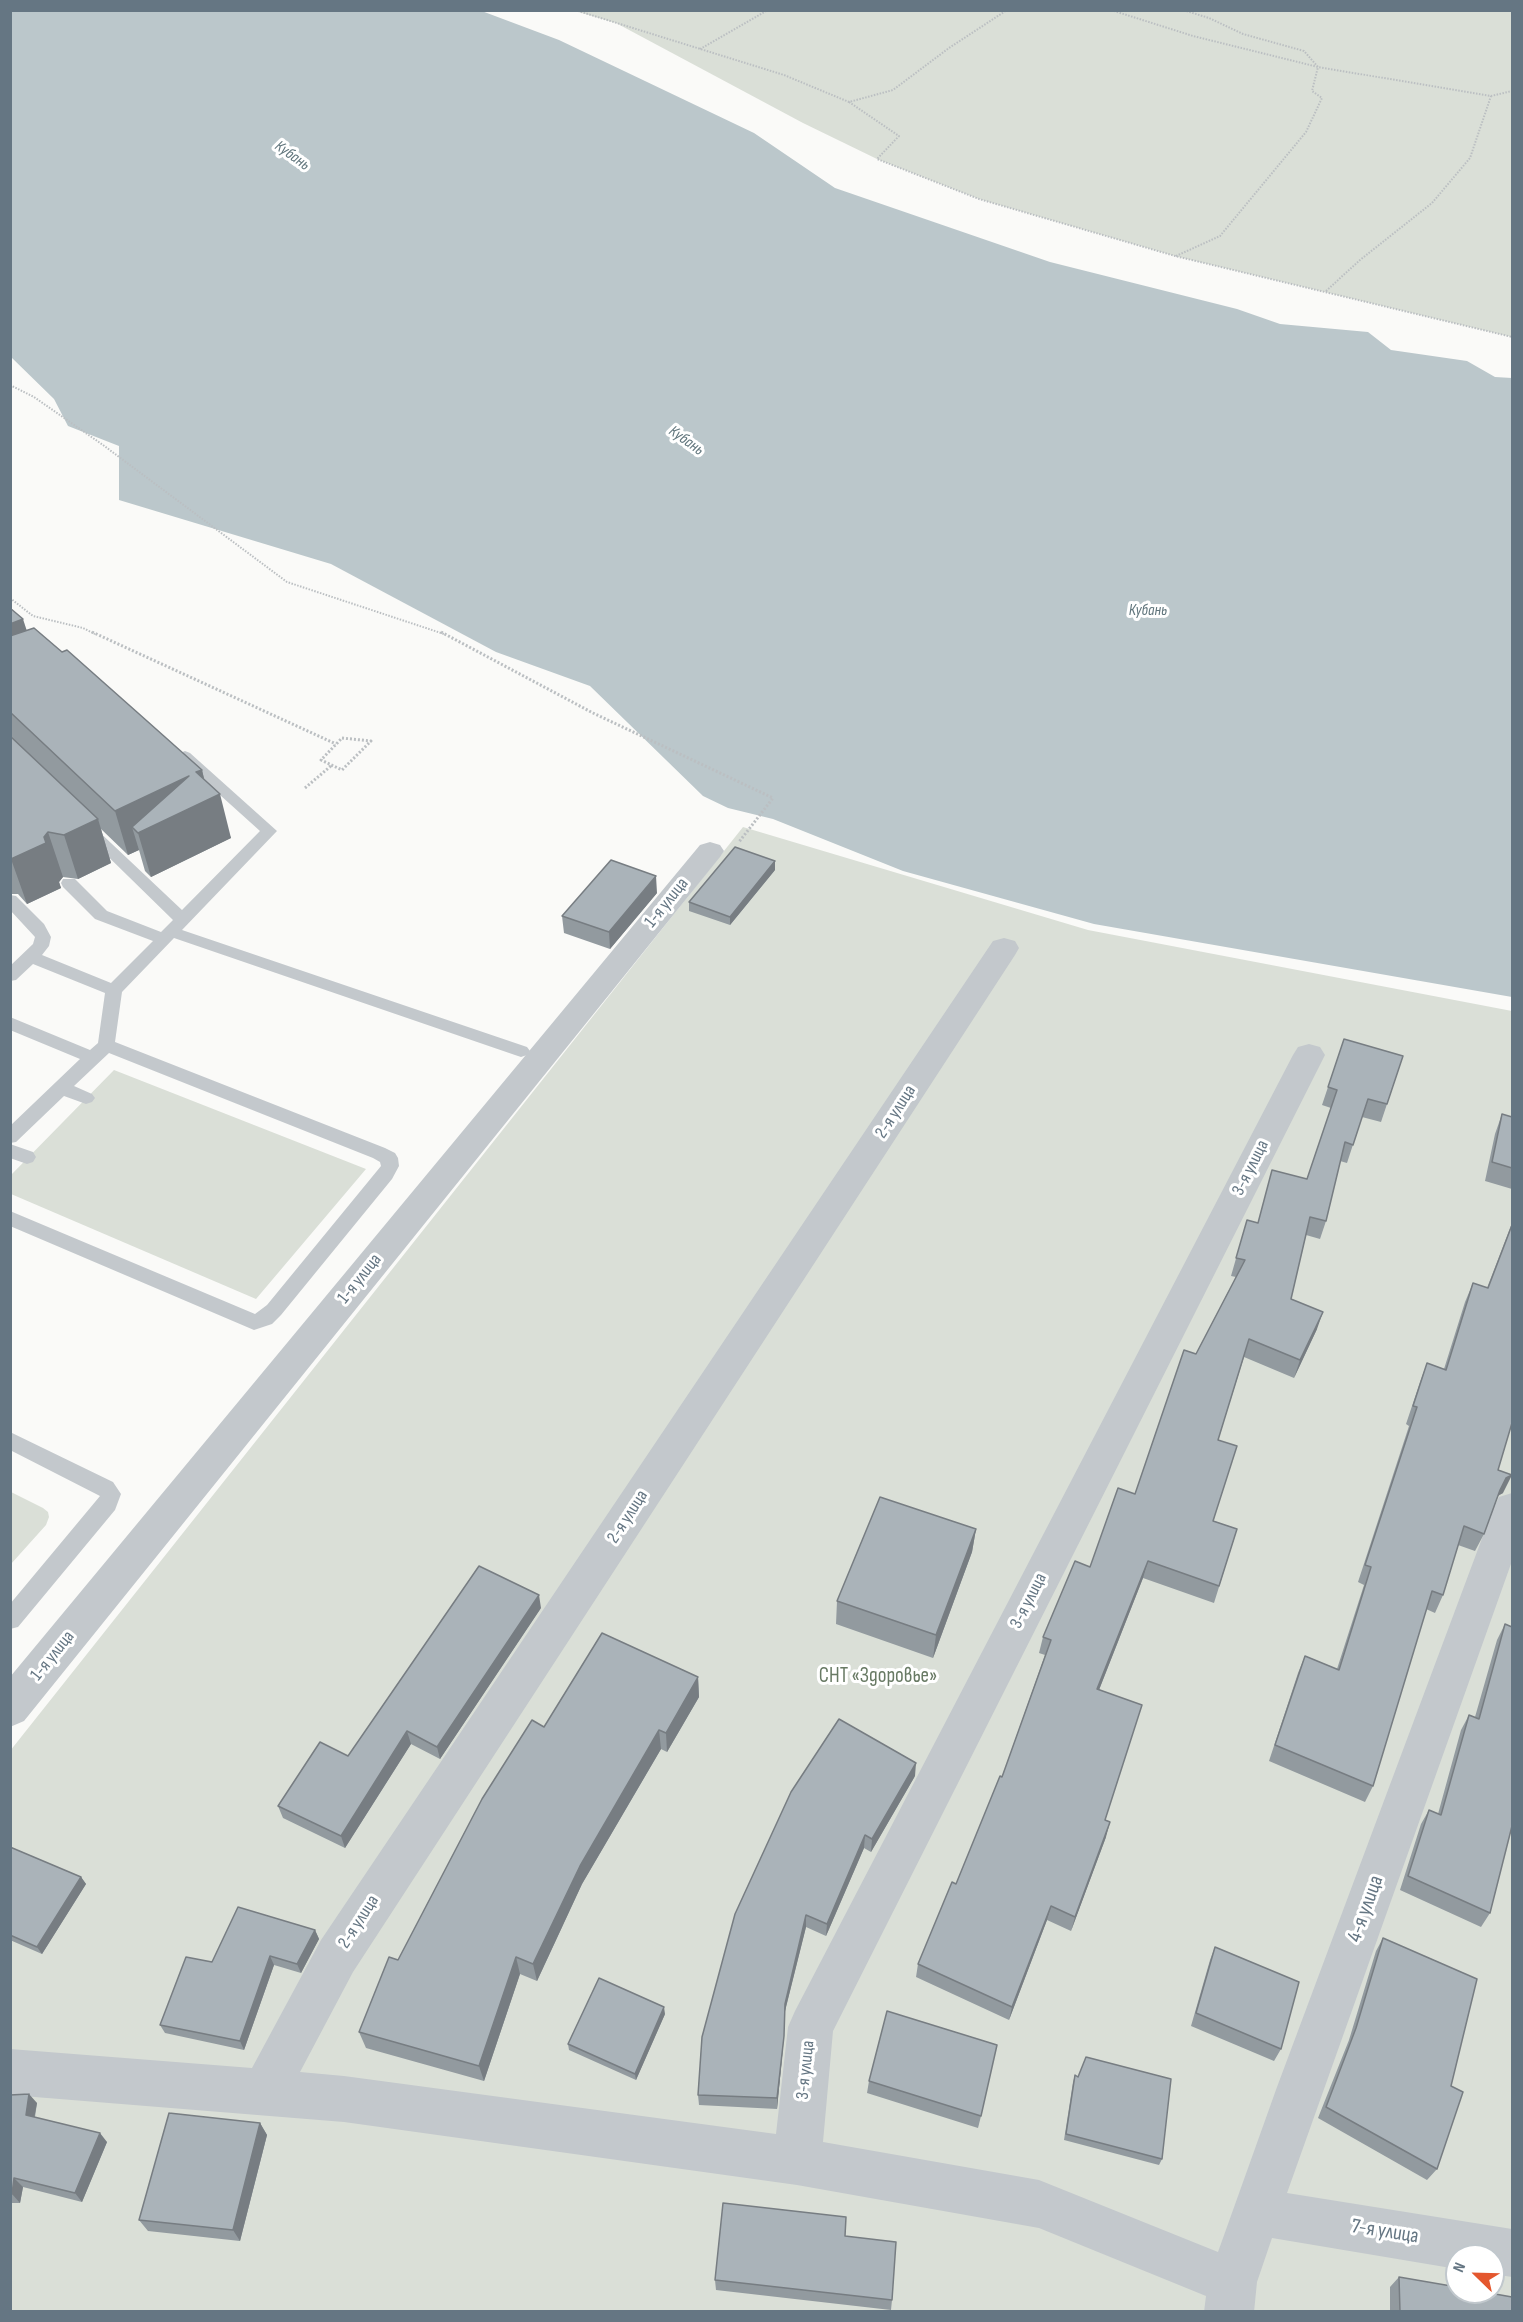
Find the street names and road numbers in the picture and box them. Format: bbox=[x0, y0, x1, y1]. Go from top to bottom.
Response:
street label: 1-я улица bbox=[640, 874, 694, 932]
street label: 2-я улица bbox=[871, 1081, 921, 1143]
street label: 3-я улица bbox=[1228, 1137, 1274, 1199]
street label: 1-я улица bbox=[333, 1250, 387, 1308]
street label: 2-я улица bbox=[603, 1486, 653, 1548]
street label: 3-я улица bbox=[1006, 1570, 1052, 1632]
street label: 1-я улица bbox=[26, 1627, 80, 1685]
street label: 4-я улица bbox=[1342, 1872, 1390, 1946]
street label: 2-я улица bbox=[334, 1891, 384, 1953]
street label: 3-я улица bbox=[792, 2039, 820, 2101]
street label: 7-я улица bbox=[1350, 2214, 1420, 2250]

